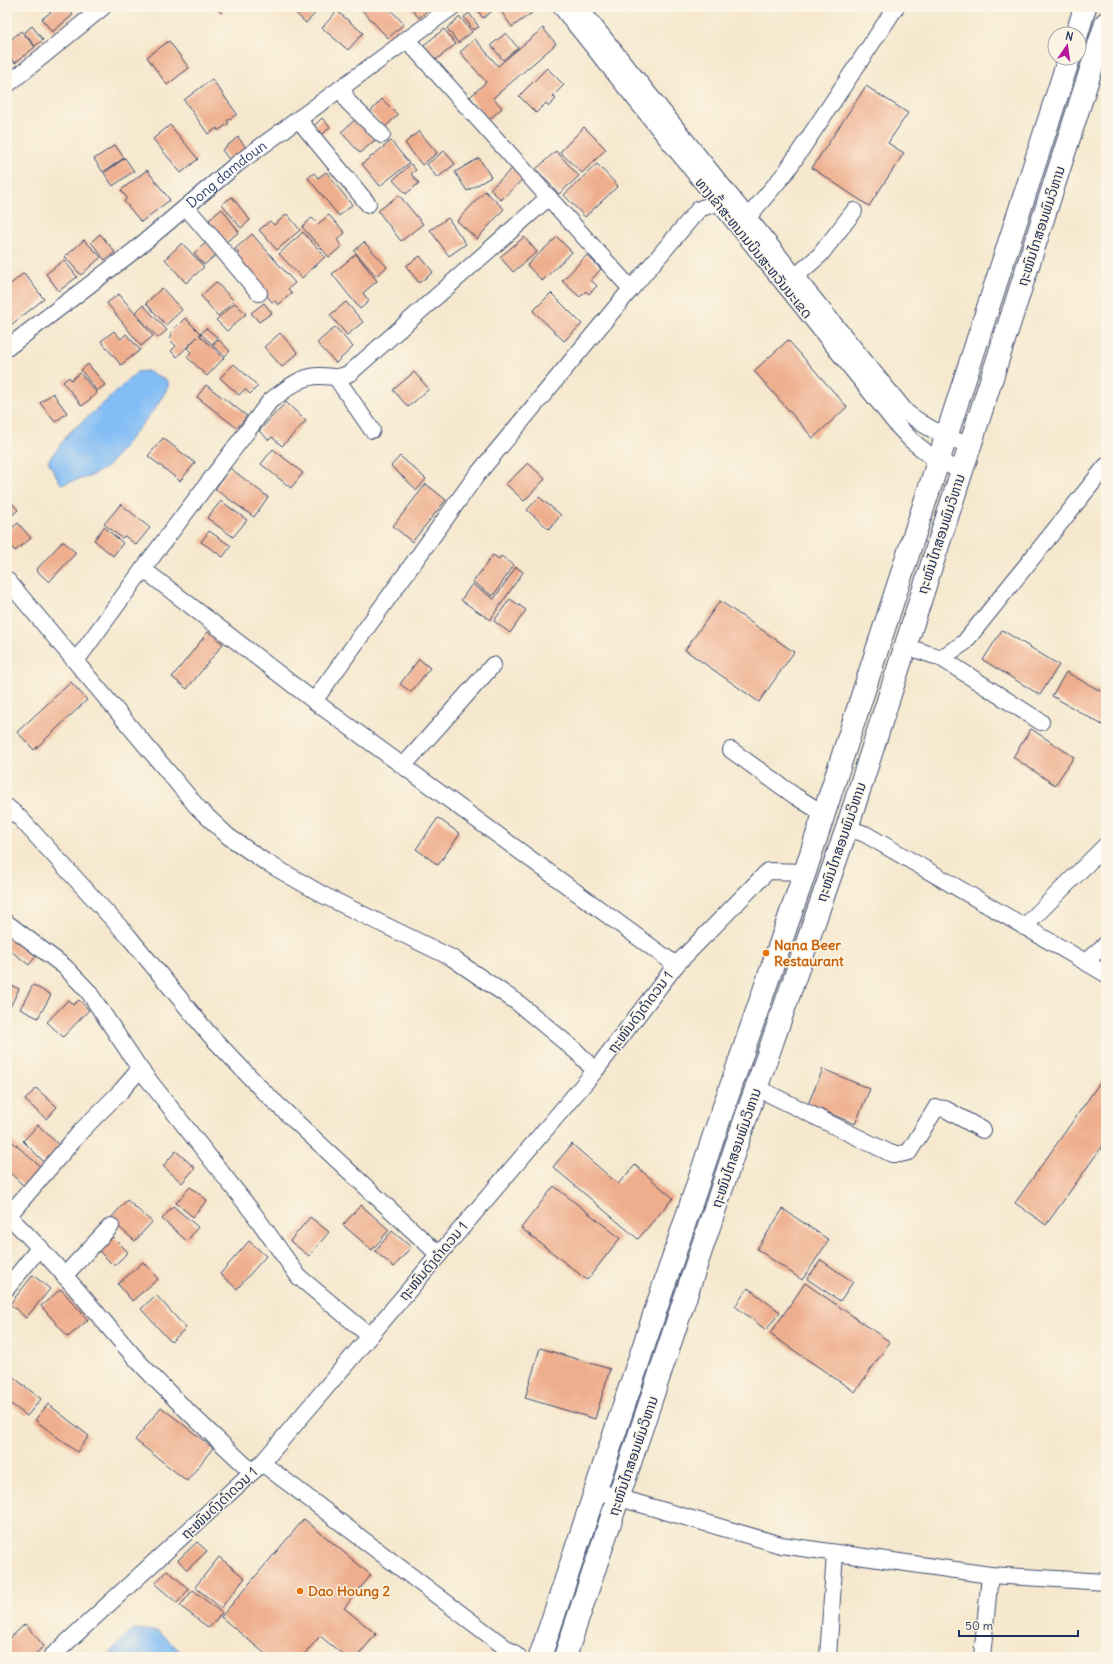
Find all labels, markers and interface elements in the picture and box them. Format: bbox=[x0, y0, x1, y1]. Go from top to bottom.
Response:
north arrow bbox=[1047, 26, 1087, 66]
text: N bbox=[1064, 29, 1075, 44]
street label: Dong damdoun bbox=[183, 136, 270, 212]
street label: ຖະໜົນໄກສອນພົມວິຫານ bbox=[1013, 163, 1069, 289]
street label: ທາງເຂົ້າສະຫນາມບິນສະຫວັນນະເຂດ bbox=[691, 173, 817, 322]
street label: ຖະໜົນໄກສອນພົມວິຫານ bbox=[913, 471, 969, 597]
street label: ຖະໜົນໄກສອນພົມວິຫານ bbox=[812, 780, 870, 904]
place label: Nana Beer Restaurant bbox=[774, 936, 844, 970]
marker: Nana Beer Restaurant bbox=[761, 948, 771, 958]
street label: ຖະໜົນດົງດຳດວນ 1 bbox=[603, 967, 677, 1057]
street label: ຖະໜົນໄກສອນພົມວິຫານ bbox=[707, 1086, 765, 1210]
street label: ຖະໜົນດົງດຳດວນ 1 bbox=[395, 1218, 471, 1304]
street label: ຖະໜົນໄກສອນພົມວິຫານ bbox=[604, 1394, 662, 1518]
street label: ຖະໜົນດົງດຳດວນ 1 bbox=[177, 1463, 261, 1543]
place label: Dao Houng 2 bbox=[308, 1582, 390, 1600]
marker: Dao Houng 2 bbox=[295, 1586, 305, 1596]
scale bar bbox=[959, 1612, 1078, 1638]
text: 50 m bbox=[965, 1618, 994, 1633]

